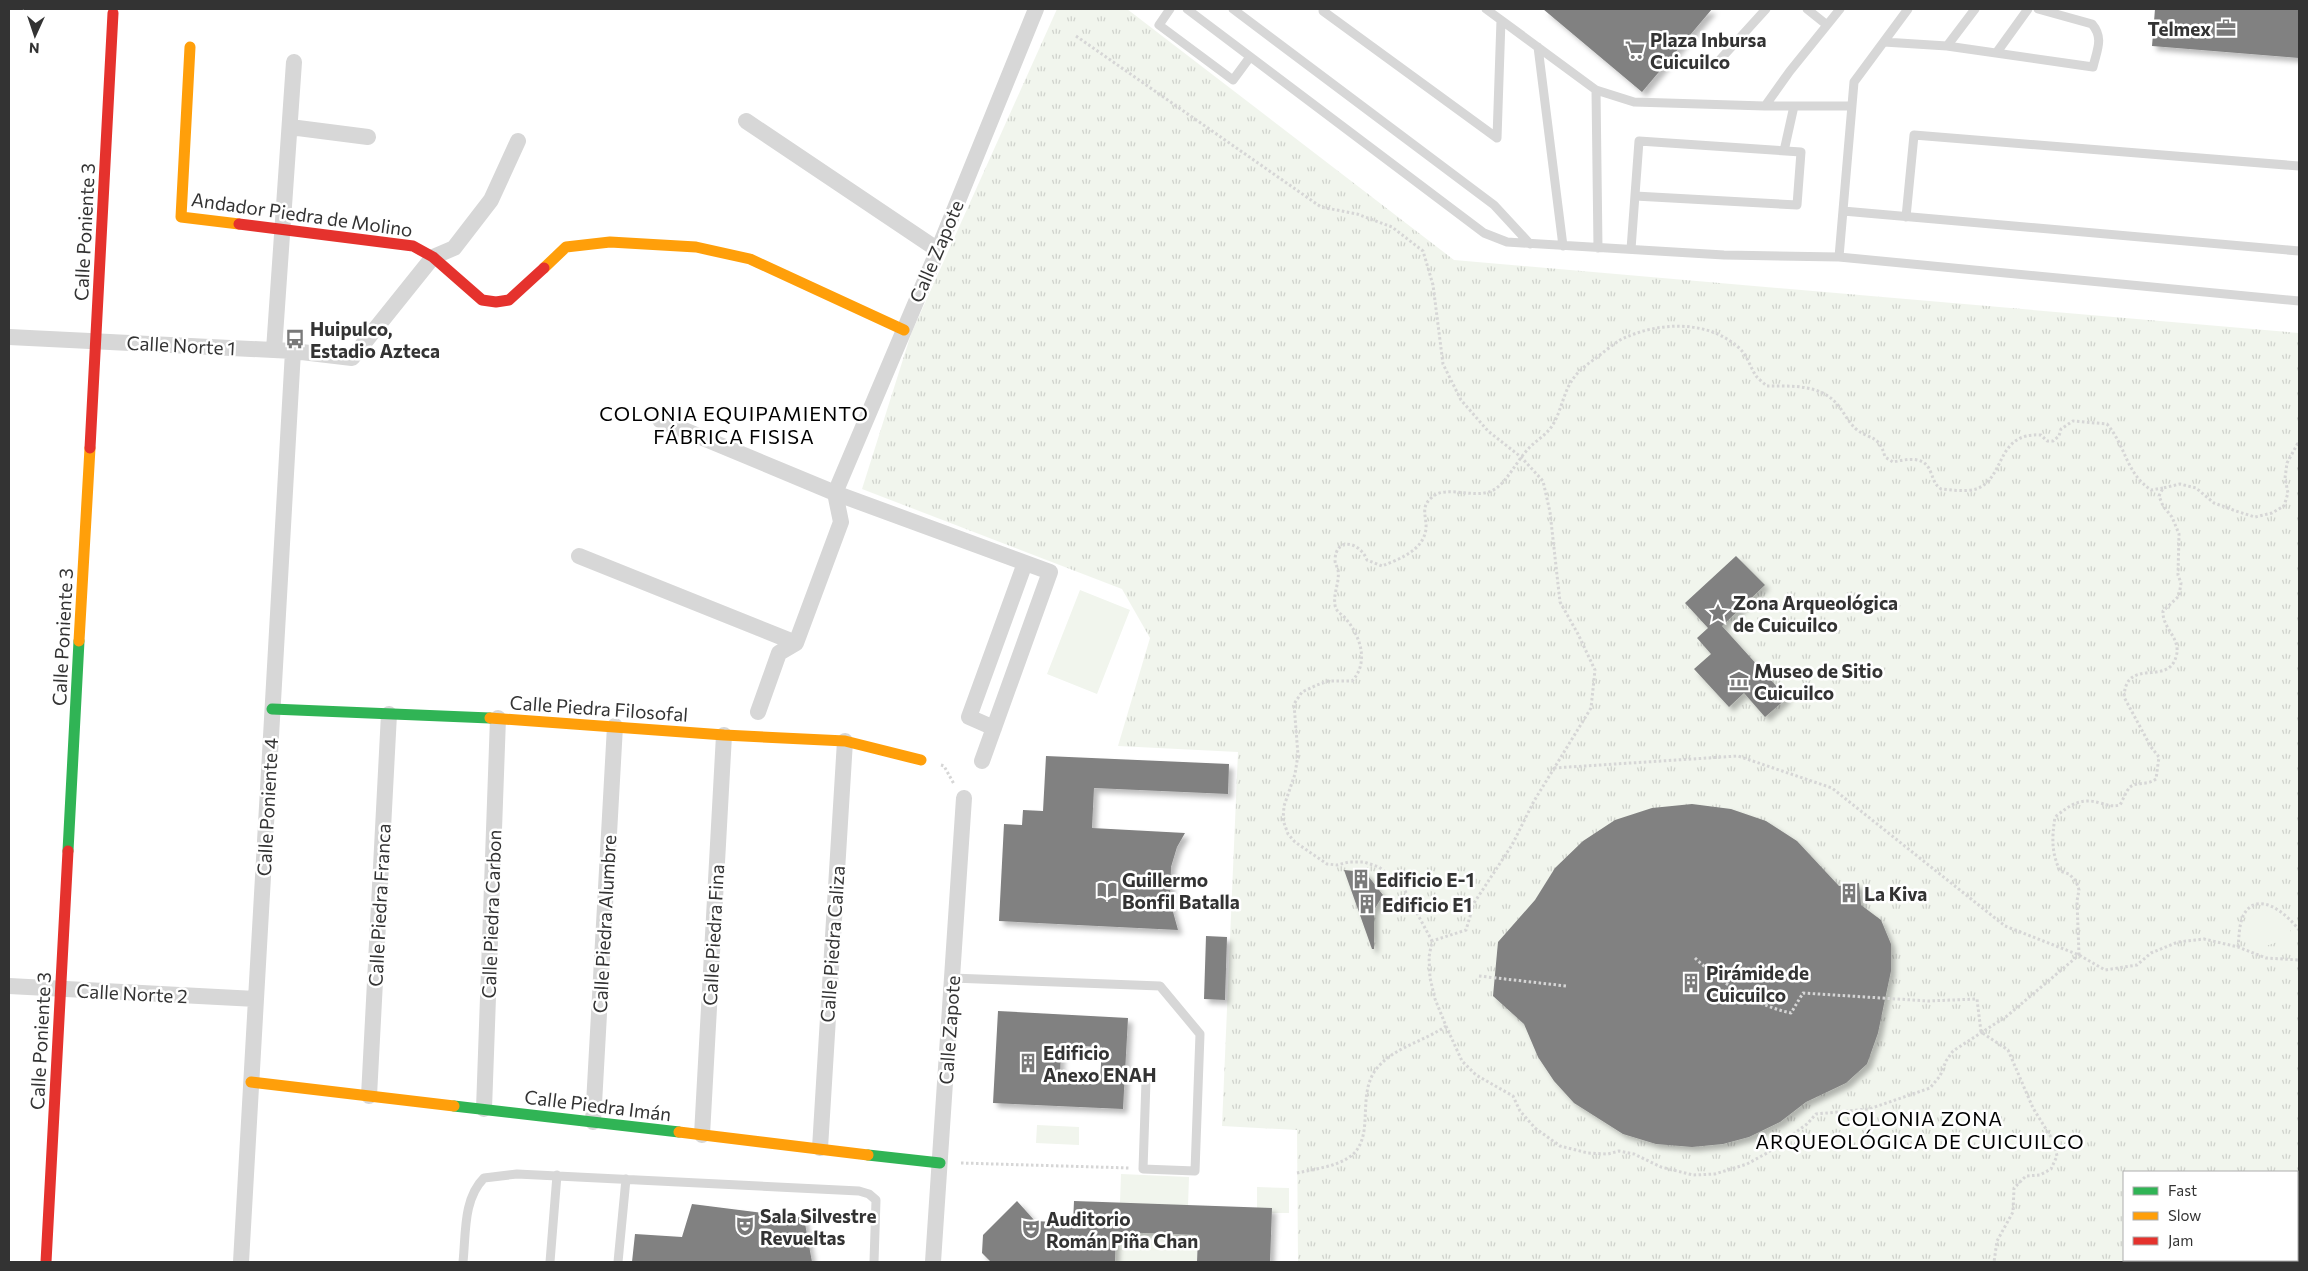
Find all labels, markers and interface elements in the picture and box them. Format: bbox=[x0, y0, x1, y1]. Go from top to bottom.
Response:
north arrow bbox=[10, 10, 60, 60]
place label: Telmex bbox=[2148, 17, 2211, 40]
office icon: Telmex bbox=[2215, 17, 2237, 39]
place label: Plaza Inbursa Cuicuilco bbox=[1650, 28, 1766, 73]
supermarket icon: Plaza Inbursa Cuicuilco bbox=[1624, 39, 1646, 61]
text: N bbox=[29, 40, 40, 57]
street label: Calle Poniente 3 bbox=[69, 162, 99, 302]
street label: Andador Piedra de Molino bbox=[190, 187, 414, 241]
street label: Calle Zapote bbox=[904, 196, 968, 306]
place label: Huipulco, Estadio Azteca bbox=[310, 317, 440, 362]
bus stop icon: Huipulco, Estadio Azteca bbox=[284, 328, 306, 350]
street label: Calle Norte 1 bbox=[126, 331, 236, 359]
district label: COLONIA EQUIPAMIENTO FÁBRICA FISISA bbox=[599, 401, 869, 448]
street label: Calle Poniente 3 bbox=[47, 567, 77, 707]
place label: Zona Arqueológica de Cuicuilco bbox=[1733, 591, 1898, 636]
place icon: Zona Arqueológica de Cuicuilco bbox=[1707, 602, 1729, 624]
place label: Museo de Sitio Cuicuilco bbox=[1754, 659, 1883, 704]
museum icon: Museo de Sitio Cuicuilco bbox=[1728, 670, 1750, 692]
street label: Calle Piedra Filosofal bbox=[509, 690, 689, 726]
street label: Calle Poniente 4 bbox=[252, 737, 282, 877]
street label: Calle Piedra Franca bbox=[363, 823, 395, 987]
street label: Calle Piedra Carbon bbox=[477, 829, 505, 999]
street label: Calle Piedra Alumbre bbox=[588, 834, 620, 1014]
street label: Calle Piedra Fina bbox=[698, 864, 728, 1006]
street label: Calle Piedra Caliza bbox=[815, 865, 849, 1023]
place label: Guillermo Bonfil Batalla bbox=[1122, 868, 1240, 913]
building icon: Edificio E-1 bbox=[1350, 868, 1372, 890]
place label: Edificio E-1 bbox=[1376, 868, 1474, 891]
library icon: Guillermo Bonfil Batalla bbox=[1096, 879, 1118, 901]
building icon: La Kiva bbox=[1838, 882, 1860, 904]
place label: La Kiva bbox=[1864, 882, 1927, 905]
building icon: Edificio E1 bbox=[1356, 893, 1378, 915]
place label: Edificio E1 bbox=[1382, 893, 1472, 916]
place label: Pirámide de Cuicuilco bbox=[1706, 961, 1809, 1006]
street label: Calle Poniente 3 bbox=[25, 971, 55, 1111]
building icon: Pirámide de Cuicuilco bbox=[1680, 972, 1702, 994]
street label: Calle Zapote bbox=[934, 975, 964, 1085]
street label: Calle Norte 2 bbox=[76, 979, 188, 1007]
place label: Edificio Anexo ENAH bbox=[1043, 1041, 1156, 1086]
building icon: Edificio Anexo ENAH bbox=[1017, 1052, 1039, 1074]
street label: Calle Piedra Imán bbox=[523, 1085, 673, 1125]
district label: COLONIA ZONA ARQUEOLÓGICA DE CUICUILCO bbox=[1755, 1106, 2085, 1153]
legend bbox=[2123, 1171, 2298, 1261]
text: Fast bbox=[2168, 1181, 2197, 1199]
place label: Sala Silvestre Revueltas bbox=[760, 1204, 876, 1249]
text: Slow bbox=[2168, 1206, 2201, 1224]
place label: Auditorio Román Piña Chan bbox=[1046, 1207, 1198, 1252]
theatre icon: Sala Silvestre Revueltas bbox=[734, 1215, 756, 1237]
theatre icon: Auditorio Román Piña Chan bbox=[1020, 1218, 1042, 1240]
text: Jam bbox=[2168, 1231, 2193, 1249]

